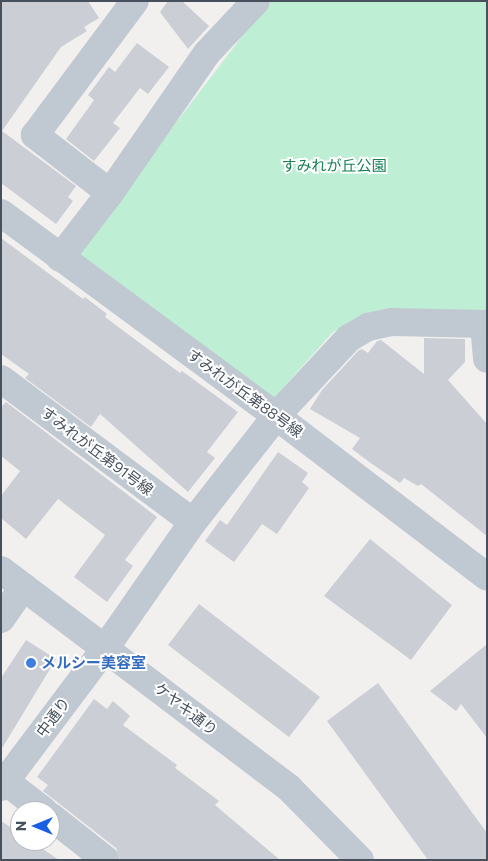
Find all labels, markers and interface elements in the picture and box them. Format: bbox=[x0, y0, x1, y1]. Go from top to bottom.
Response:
park label: すみれが丘公園 bbox=[282, 157, 386, 175]
street label: すみれが丘第88号線 bbox=[184, 345, 306, 441]
street label: すみれが丘第91号線 bbox=[37, 403, 157, 499]
place label: メルシー美容室 bbox=[41, 654, 146, 672]
marker: メルシー美容室 bbox=[25, 657, 37, 669]
street label: ケヤキ通り bbox=[151, 679, 221, 739]
street label: 中通り bbox=[32, 694, 74, 740]
north arrow bbox=[10, 801, 60, 851]
text: N bbox=[12, 821, 29, 831]

